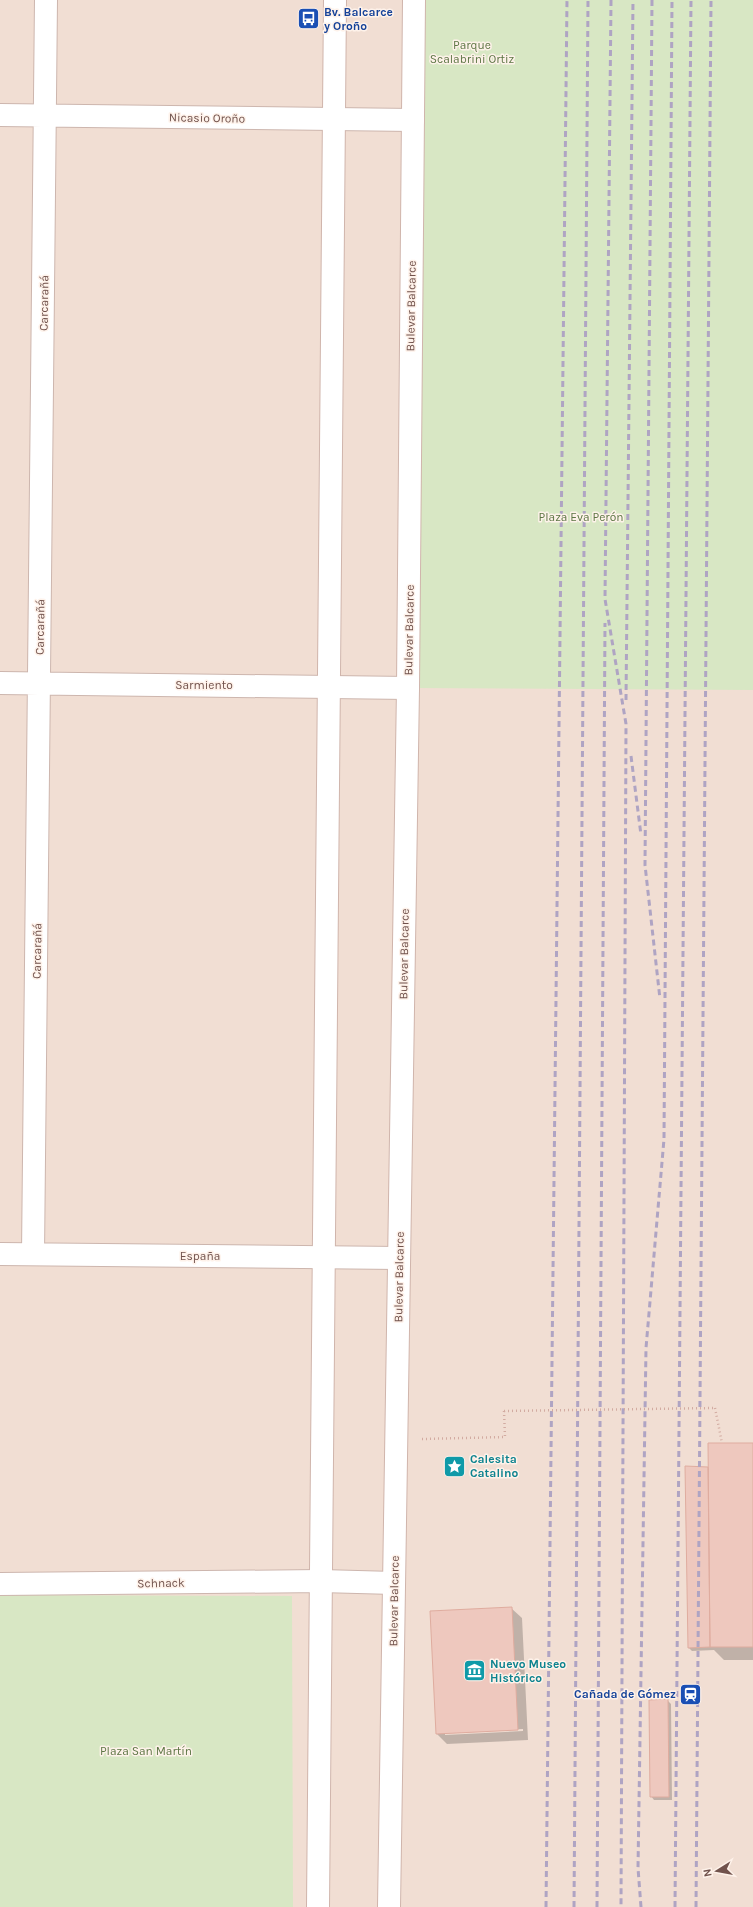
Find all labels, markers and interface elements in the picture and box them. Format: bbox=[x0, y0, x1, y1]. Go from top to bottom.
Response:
place label: Bv. Balcarce y Oroño bbox=[324, 5, 393, 33]
bus stop icon: Bv. Balcarce y Oroño bbox=[295, 6, 321, 32]
park label: Parque Scalabrini Ortiz bbox=[430, 38, 515, 66]
street label: Nicasio Oroño bbox=[169, 110, 245, 126]
street label: Bulevar Balcarce bbox=[403, 260, 419, 352]
street label: Carcarañá bbox=[37, 275, 51, 331]
park label: Plaza Eva Perón bbox=[539, 510, 623, 524]
street label: Bulevar Balcarce bbox=[401, 584, 417, 676]
street label: Carcarañá bbox=[33, 599, 47, 655]
street label: Sarmiento bbox=[175, 678, 233, 692]
street label: Bulevar Balcarce bbox=[396, 908, 412, 1000]
street label: Carcarañá bbox=[30, 923, 44, 979]
street label: Bulevar Balcarce bbox=[391, 1231, 407, 1323]
street label: España bbox=[180, 1249, 220, 1263]
place label: Calesita Catalino bbox=[470, 1452, 518, 1480]
place icon: Calesita Catalino bbox=[442, 1453, 468, 1479]
street label: Bulevar Balcarce bbox=[386, 1555, 402, 1647]
street label: Schnack bbox=[137, 1576, 185, 1590]
place label: Nuevo Museo Histórico bbox=[490, 1657, 566, 1685]
museum icon: Nuevo Museo Histórico bbox=[461, 1658, 487, 1684]
station icon: Cañada de Gómez bbox=[678, 1681, 704, 1707]
place label: Cañada de Gómez bbox=[574, 1687, 676, 1701]
park label: Plaza San Martín bbox=[100, 1744, 192, 1758]
north arrow bbox=[697, 1851, 737, 1891]
text: N bbox=[701, 1868, 715, 1878]

